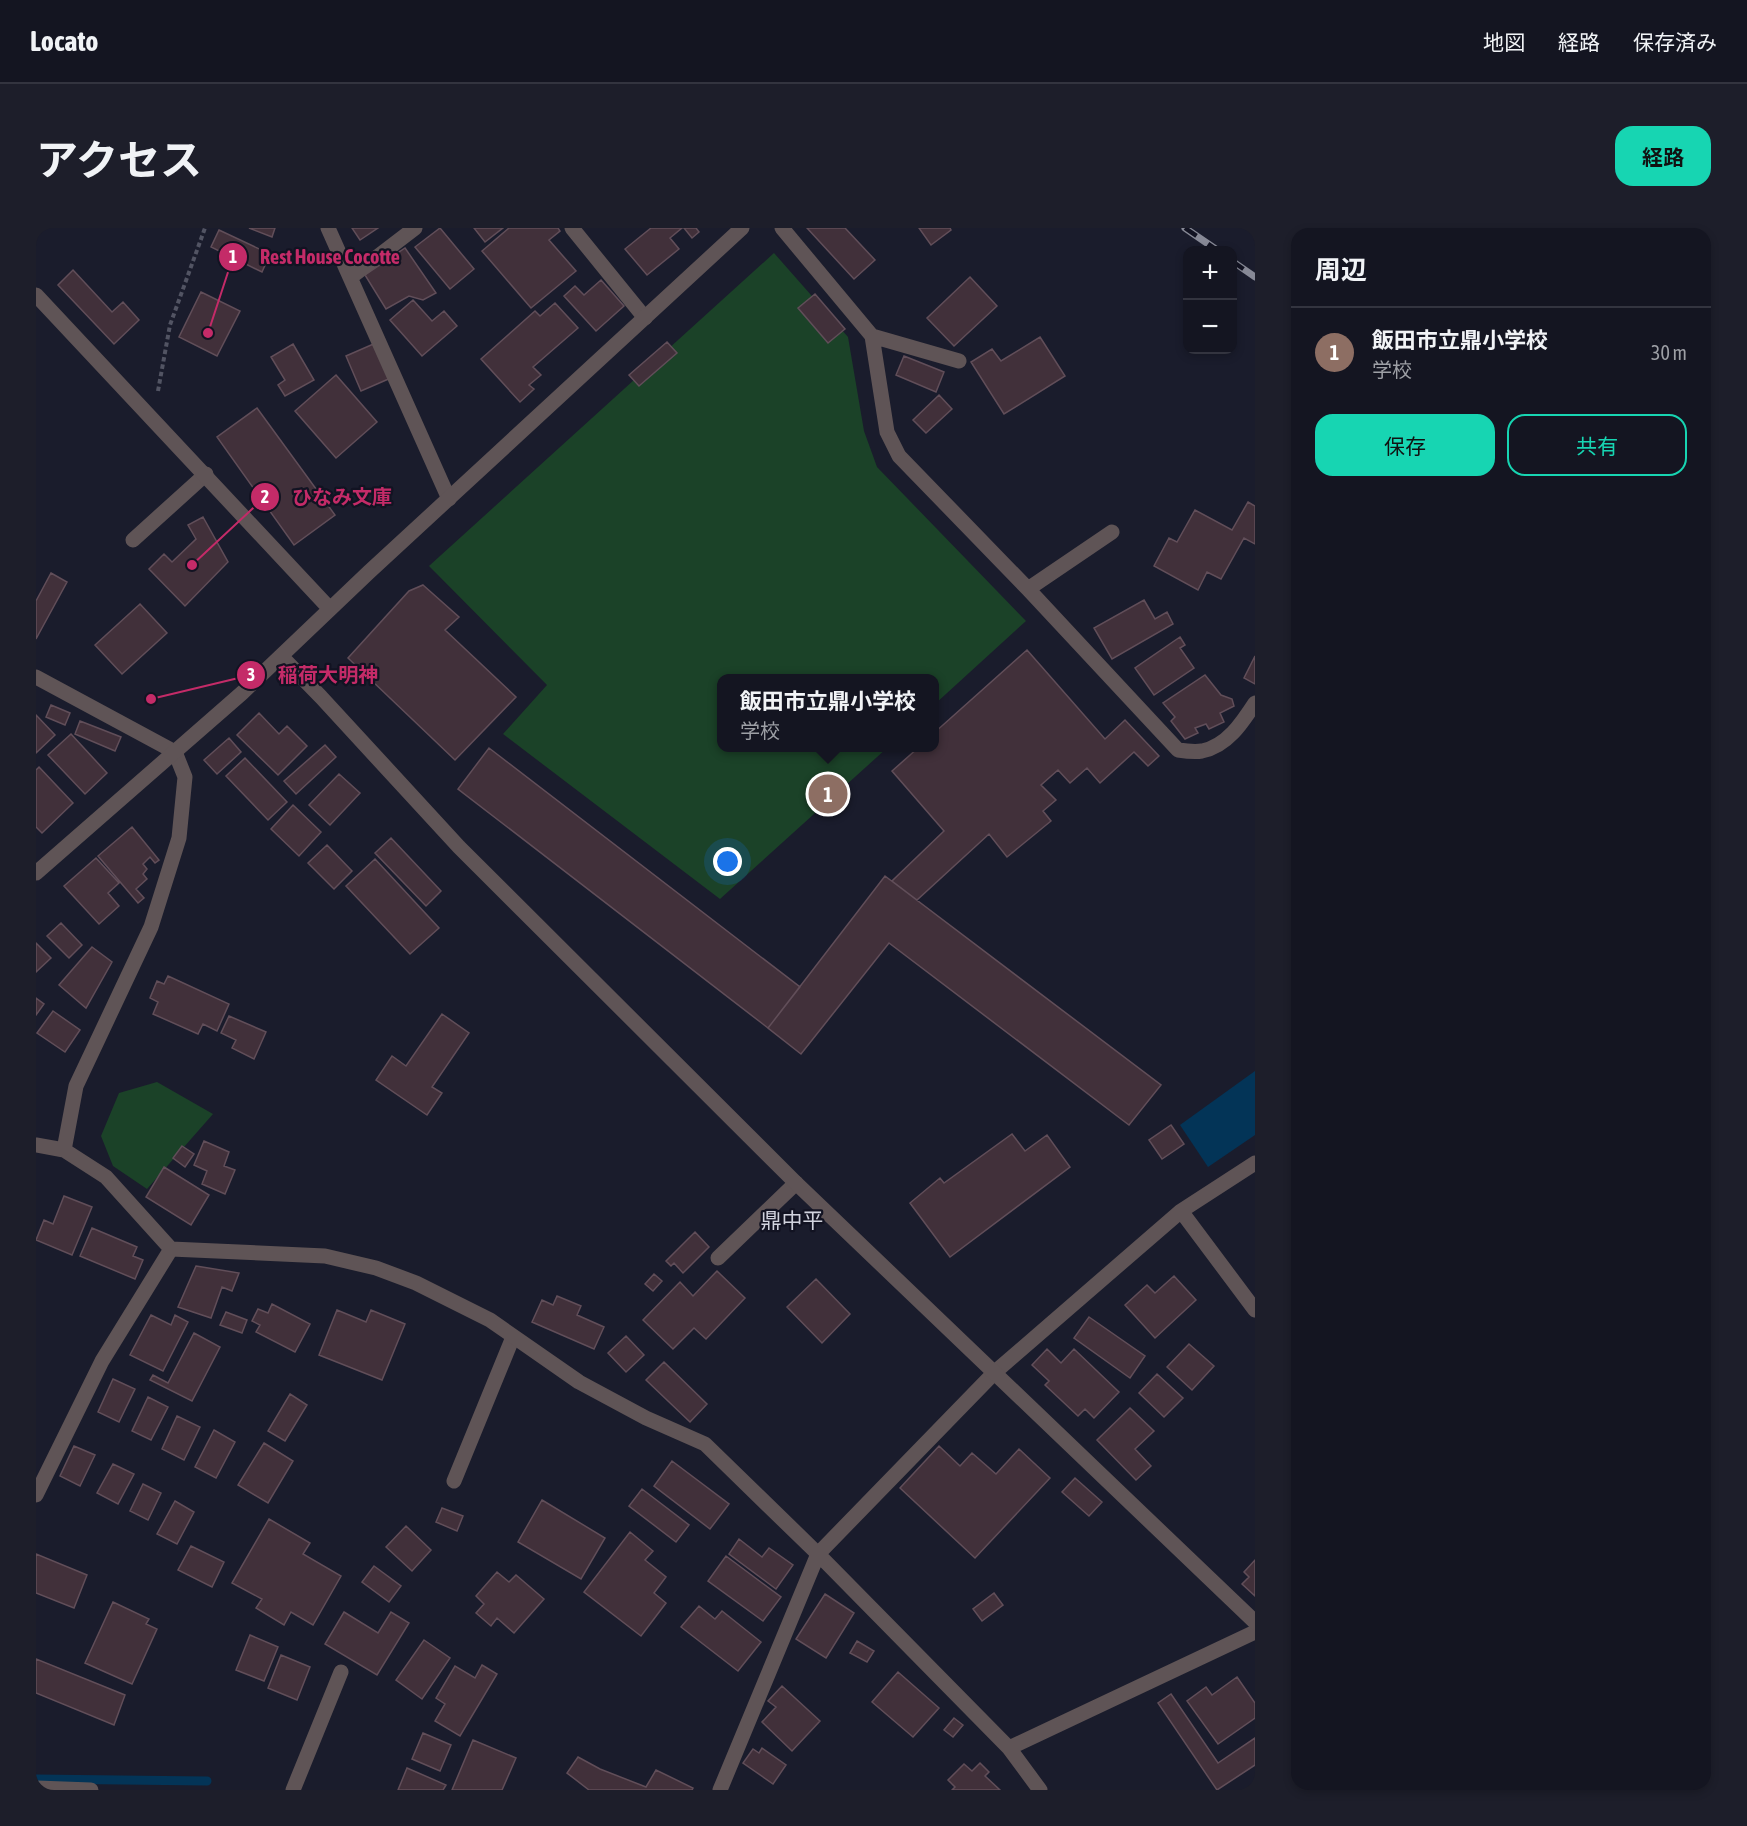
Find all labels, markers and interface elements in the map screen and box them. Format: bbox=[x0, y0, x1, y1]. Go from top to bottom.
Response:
text: Locato bbox=[30, 25, 98, 57]
text: 地図 bbox=[1483, 30, 1525, 54]
text: 経路 bbox=[1558, 30, 1600, 54]
text: 保存済み bbox=[1633, 30, 1717, 54]
button: 経路 bbox=[1615, 126, 1711, 186]
text: アクセス bbox=[36, 136, 202, 184]
callout: Rest House Cocotte bbox=[218, 238, 412, 276]
text: Rest House Cocotte bbox=[260, 245, 400, 268]
text: 1 bbox=[229, 246, 237, 267]
map controls bbox=[1183, 246, 1237, 354]
button: + bbox=[1183, 246, 1237, 300]
text: 周辺 bbox=[1315, 255, 1367, 285]
button: − bbox=[1183, 300, 1237, 354]
text: 飯田市立鼎小学校 bbox=[1372, 327, 1548, 353]
text: 1 bbox=[1330, 341, 1339, 364]
text: 30 m bbox=[1651, 341, 1687, 364]
text: 学校 bbox=[1372, 358, 1412, 381]
button: 保存 bbox=[1315, 414, 1495, 476]
button: 共有 bbox=[1507, 414, 1687, 476]
callout: ひなみ文庫 bbox=[250, 478, 404, 516]
text: ひなみ文庫 bbox=[292, 485, 392, 508]
text: 2 bbox=[261, 486, 269, 507]
callout: 稲荷大明神 bbox=[236, 656, 390, 694]
text: 稲荷大明神 bbox=[278, 663, 378, 686]
text: 3 bbox=[247, 664, 255, 685]
popup bbox=[717, 674, 939, 752]
text: 飯田市立鼎小学校 bbox=[740, 688, 916, 714]
text: 学校 bbox=[740, 719, 780, 742]
pin: 1 bbox=[808, 772, 848, 816]
your location bbox=[713, 847, 742, 876]
district label: 鼎中平 bbox=[761, 1208, 824, 1232]

